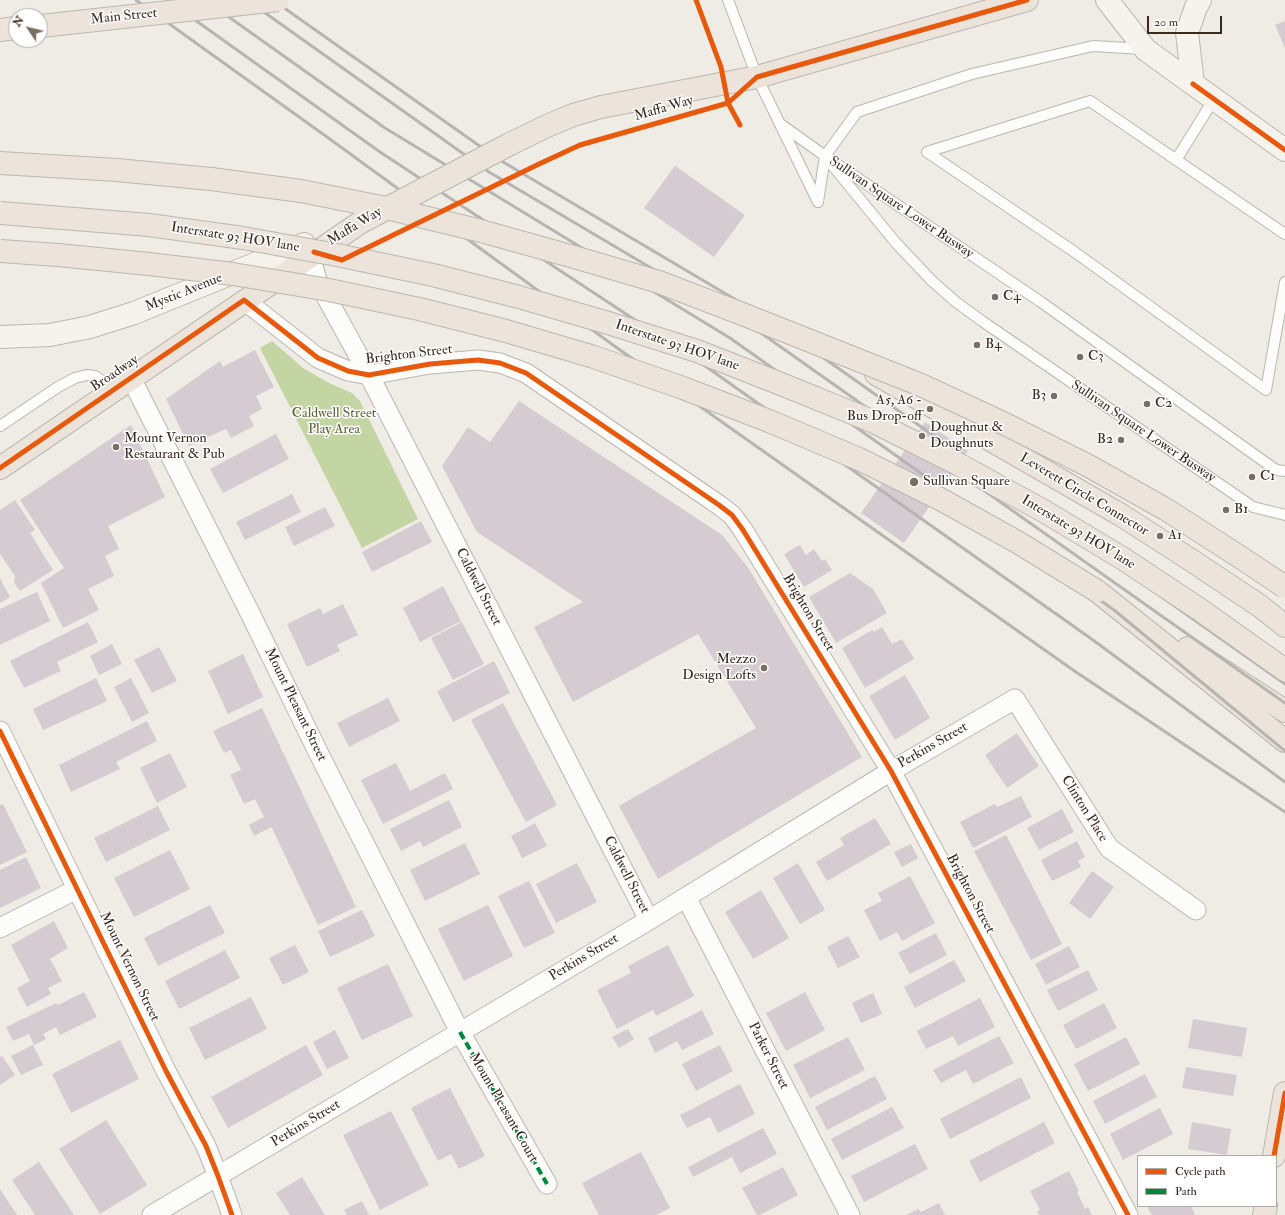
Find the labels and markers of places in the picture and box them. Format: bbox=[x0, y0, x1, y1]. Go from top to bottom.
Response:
place label: C4 bbox=[1003, 289, 1021, 305]
marker: C4 bbox=[990, 292, 1000, 302]
place label: B4 bbox=[985, 337, 1002, 353]
marker: B4 bbox=[972, 340, 982, 350]
place label: C3 bbox=[1088, 349, 1104, 365]
marker: C3 bbox=[1075, 352, 1085, 362]
place label: B3 bbox=[1031, 388, 1046, 404]
marker: B3 bbox=[1049, 391, 1059, 401]
place label: A5, A6 - Bus Drop-off bbox=[847, 393, 922, 426]
place label: C2 bbox=[1155, 396, 1172, 412]
marker: C2 bbox=[1142, 399, 1152, 409]
marker: A5, A6 - Bus Drop-off bbox=[925, 404, 935, 414]
place label: Doughnut & Doughnuts bbox=[930, 420, 1003, 452]
place label: Mount Vernon Restaurant & Pub bbox=[124, 431, 225, 464]
marker: Doughnut & Doughnuts bbox=[917, 431, 927, 441]
place label: B2 bbox=[1097, 432, 1113, 448]
marker: B2 bbox=[1116, 435, 1126, 445]
marker: Mount Vernon Restaurant & Pub bbox=[111, 442, 121, 452]
place label: C1 bbox=[1260, 469, 1275, 485]
marker: C1 bbox=[1247, 472, 1257, 482]
place label: Sullivan Square bbox=[923, 474, 1010, 490]
marker: Sullivan Square bbox=[908, 476, 920, 488]
place label: B1 bbox=[1234, 502, 1248, 518]
marker: B1 bbox=[1221, 505, 1231, 515]
place label: A1 bbox=[1168, 528, 1182, 544]
marker: A1 bbox=[1155, 531, 1165, 541]
place label: Mezzo Design Lofts bbox=[682, 652, 756, 684]
marker: Mezzo Design Lofts bbox=[759, 663, 769, 673]

